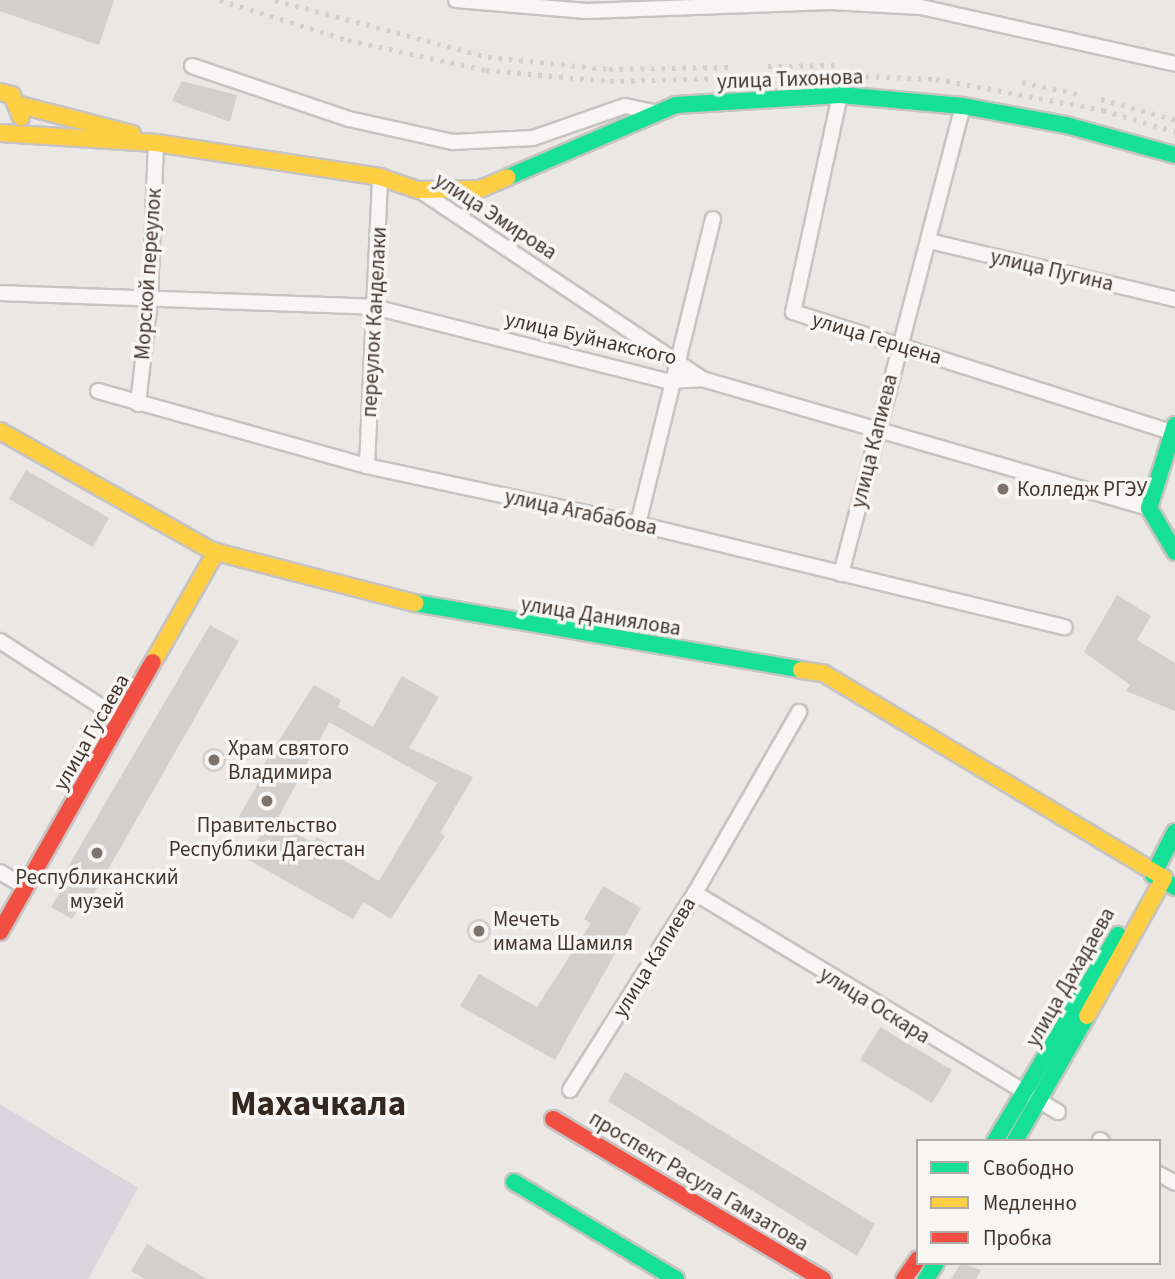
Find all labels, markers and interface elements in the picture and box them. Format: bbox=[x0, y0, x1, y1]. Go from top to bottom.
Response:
street label: улица Тихонова bbox=[716, 64, 864, 94]
street label: улица Эмирова bbox=[430, 167, 562, 265]
street label: Морской переулок bbox=[129, 187, 167, 361]
street label: переулок Канделаки bbox=[356, 226, 392, 418]
street label: улица Пугина bbox=[988, 244, 1116, 296]
street label: улица Буйнакского bbox=[503, 306, 679, 370]
street label: улица Герцена bbox=[809, 306, 945, 370]
street label: улица Капиева bbox=[845, 371, 903, 511]
place label: Колледж РГЭУ bbox=[1017, 476, 1147, 502]
marker: Колледж РГЭУ bbox=[995, 481, 1011, 497]
street label: улица Агабабова bbox=[503, 484, 659, 540]
street label: улица Даниялова bbox=[519, 591, 683, 641]
street label: улица Гусаева bbox=[48, 669, 134, 795]
place label: Храм святого Владимира bbox=[228, 735, 349, 785]
marker: Храм святого Владимира bbox=[206, 752, 222, 768]
marker: Правительство Республики Дагестан bbox=[259, 793, 275, 809]
place label: Правительство Республики Дагестан bbox=[169, 812, 365, 862]
marker: Республиканский музей bbox=[89, 845, 105, 861]
place label: Республиканский музей bbox=[15, 864, 179, 914]
street label: улица Капиева bbox=[607, 892, 701, 1022]
street label: улица Дахадаева bbox=[1020, 903, 1120, 1051]
place label: Мечеть имама Шамиля bbox=[493, 906, 633, 956]
marker: Мечеть имама Шамиля bbox=[471, 923, 487, 939]
street label: улица Оскара bbox=[815, 961, 935, 1049]
district label: Махачкала bbox=[230, 1083, 406, 1125]
street label: проспект Расула Гамзатова bbox=[585, 1105, 813, 1257]
legend bbox=[916, 1139, 1161, 1265]
text: Свободно bbox=[983, 1153, 1074, 1183]
text: Медленно bbox=[983, 1188, 1077, 1218]
text: Пробка bbox=[983, 1223, 1052, 1253]

